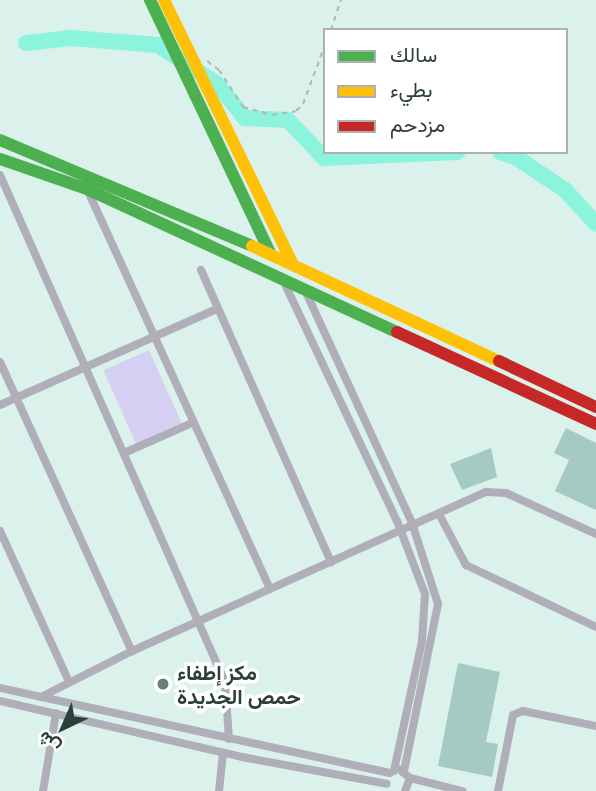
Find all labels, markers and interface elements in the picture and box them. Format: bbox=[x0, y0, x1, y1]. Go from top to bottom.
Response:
legend bbox=[323, 28, 568, 154]
text: سالك bbox=[390, 40, 437, 68]
text: بطيء bbox=[390, 75, 433, 103]
text: مزدحم bbox=[390, 110, 445, 138]
place label: مكز إطفاء حمص الجديدة bbox=[177, 659, 301, 709]
marker: مكز إطفاء حمص الجديدة bbox=[155, 676, 171, 692]
north arrow bbox=[28, 693, 98, 763]
text: ش bbox=[32, 727, 65, 760]

